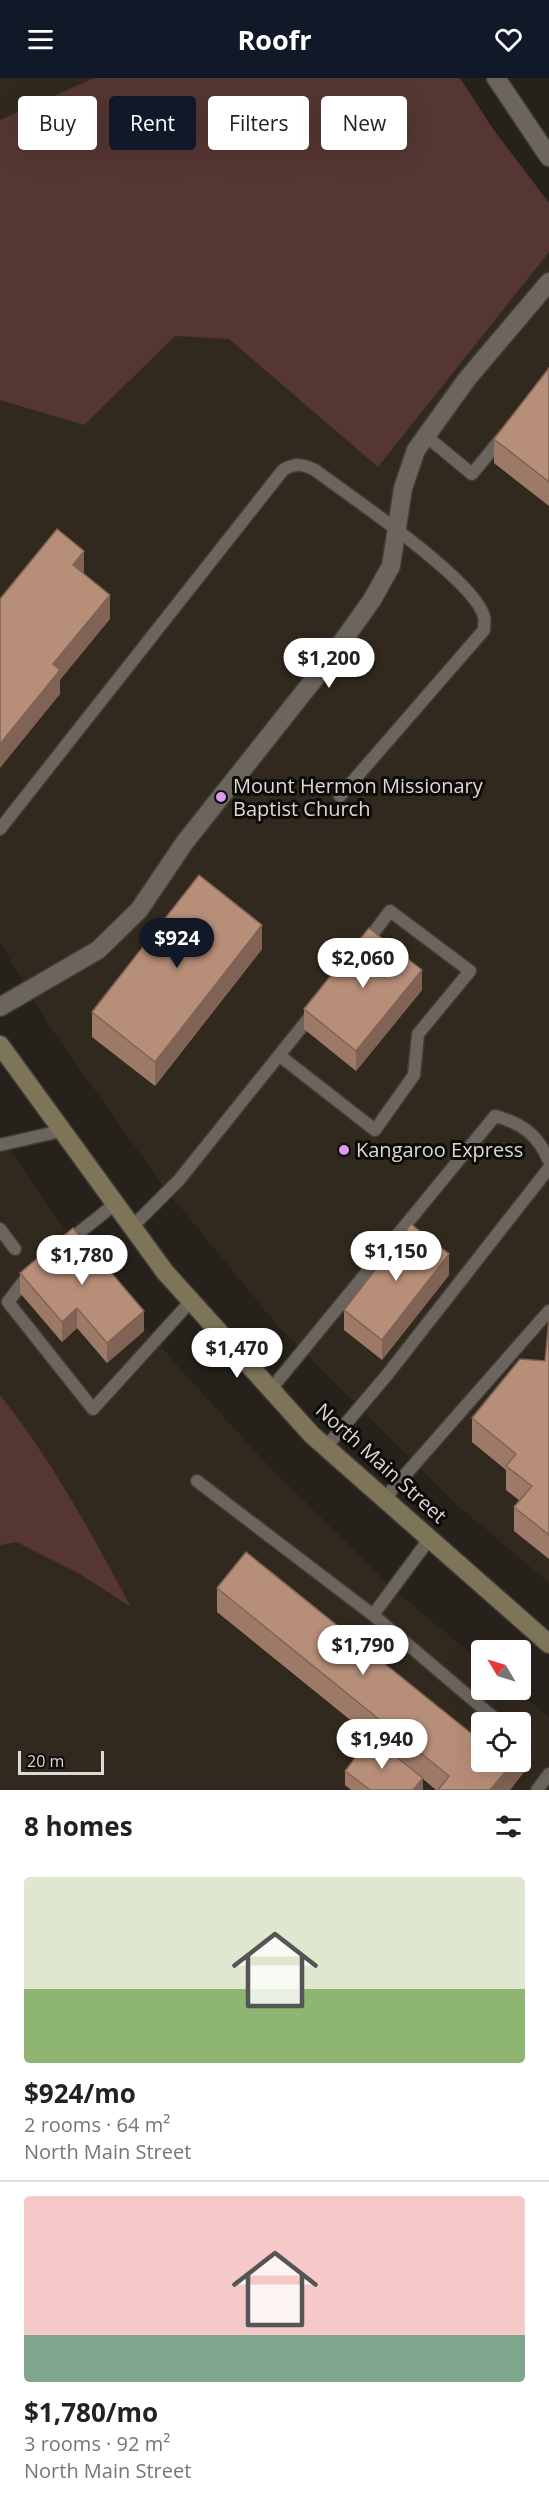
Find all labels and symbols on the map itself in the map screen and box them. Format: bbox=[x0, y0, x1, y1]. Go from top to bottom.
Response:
pin: $1,200 bbox=[280, 638, 378, 689]
place label: Mount Hermon Missionary Baptist Church bbox=[233, 772, 484, 822]
marker: Mount Hermon Missionary Baptist Church bbox=[214, 790, 228, 804]
pin: $924 bbox=[141, 918, 213, 969]
pin: $2,060 bbox=[314, 938, 412, 989]
place label: Kangaroo Express bbox=[356, 1136, 523, 1163]
marker: Kangaroo Express bbox=[337, 1143, 351, 1157]
pin: $1,150 bbox=[347, 1231, 445, 1282]
pin: $1,780 bbox=[33, 1235, 131, 1286]
pin: $1,470 bbox=[188, 1328, 286, 1379]
street label: North Main Street bbox=[310, 1397, 453, 1529]
pin: $1,790 bbox=[314, 1625, 412, 1676]
north arrow bbox=[471, 1640, 531, 1700]
pin: $1,940 bbox=[333, 1719, 431, 1770]
scale bar bbox=[18, 1748, 104, 1776]

